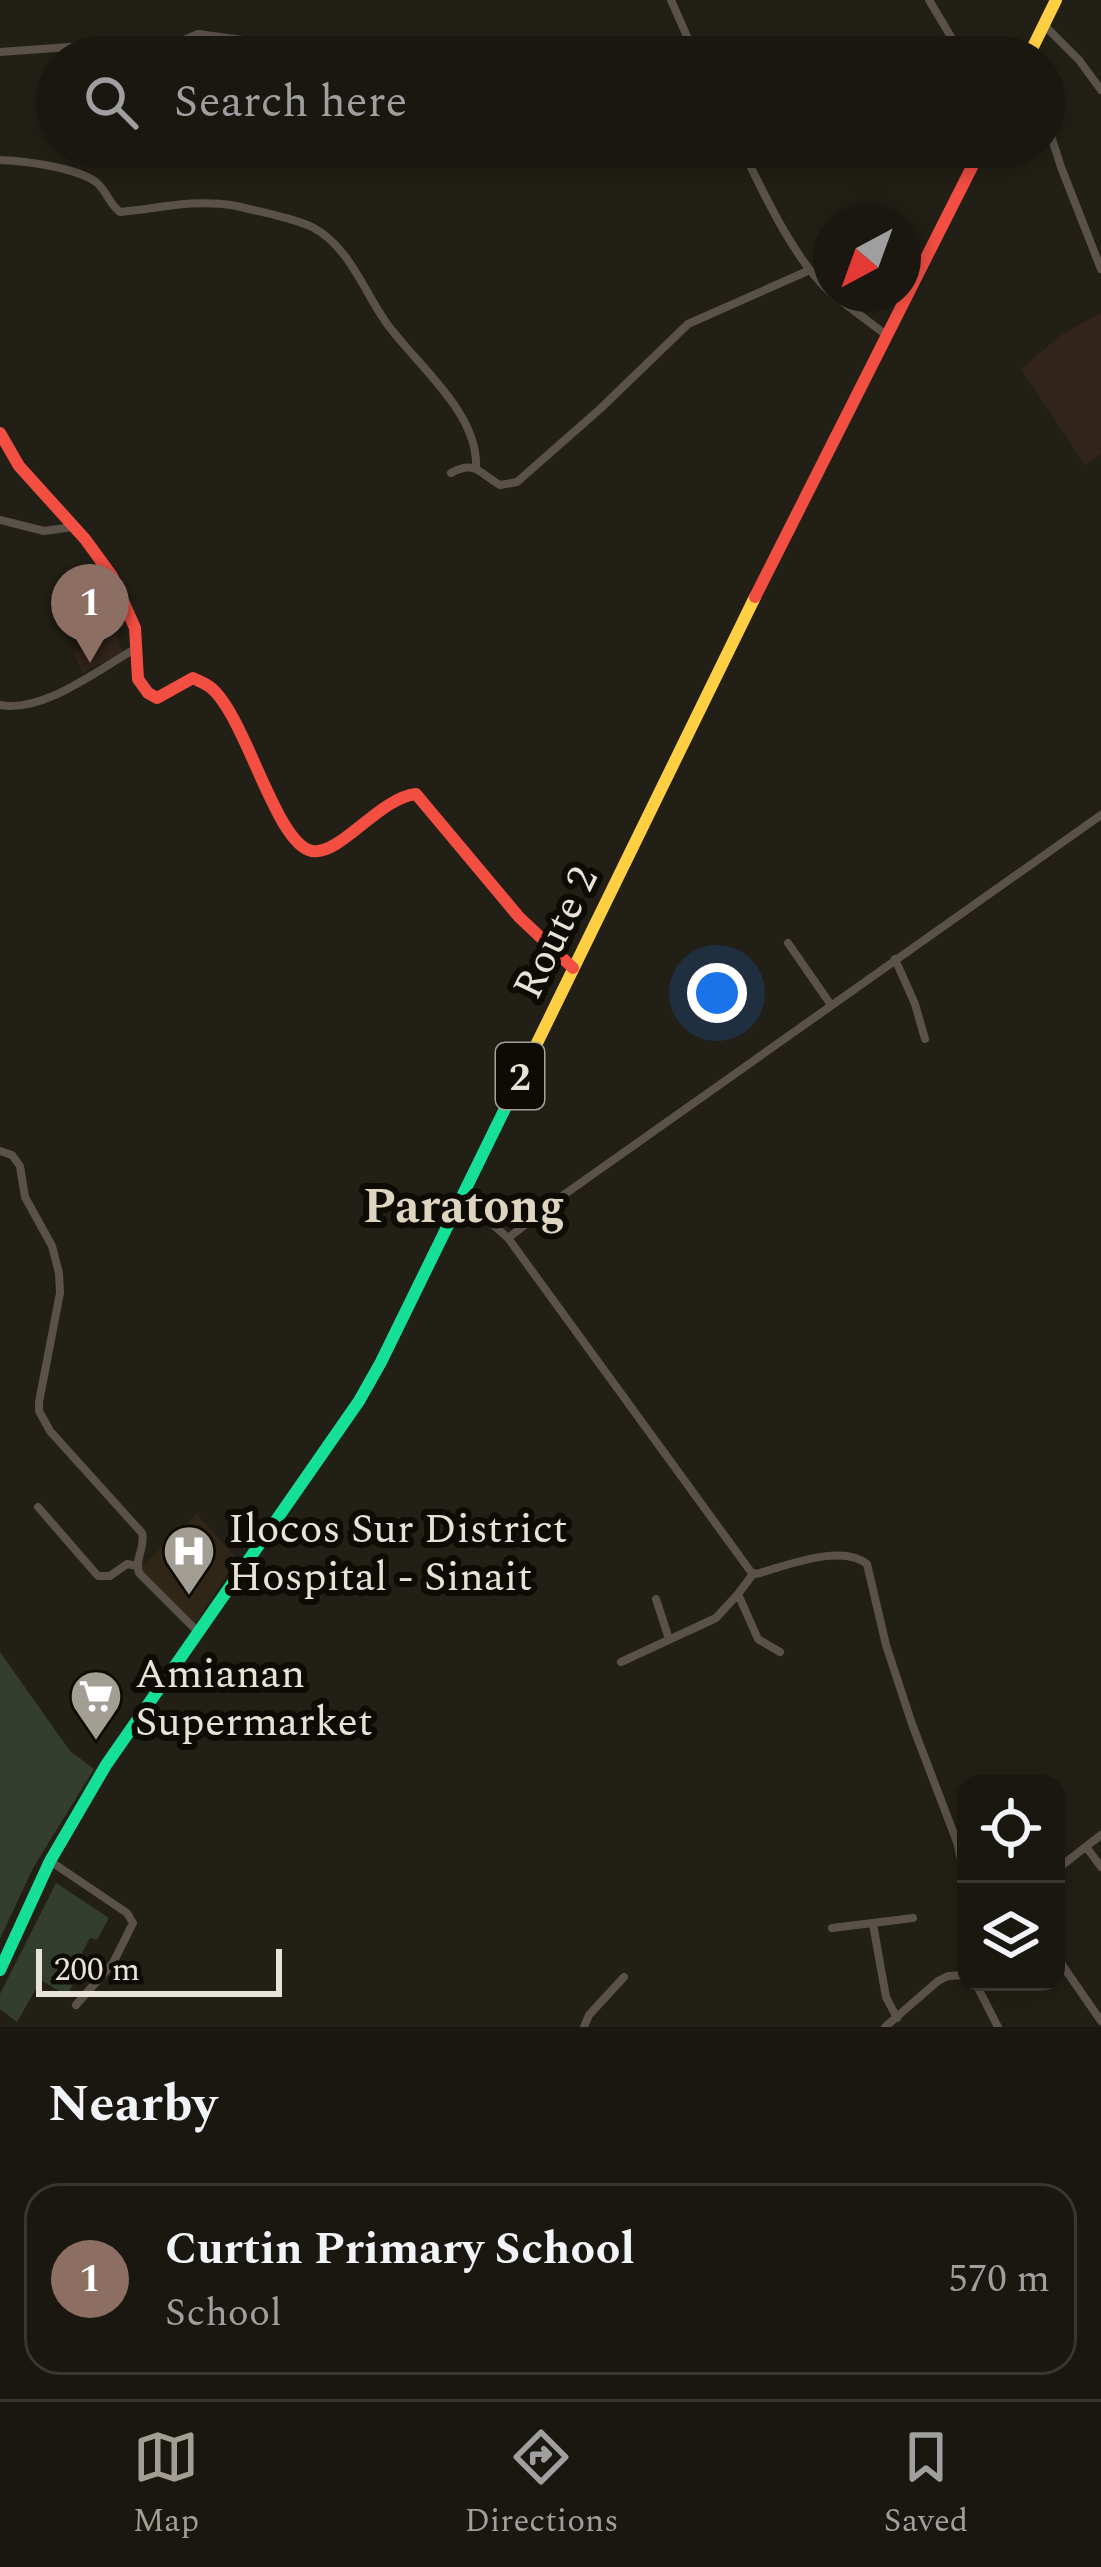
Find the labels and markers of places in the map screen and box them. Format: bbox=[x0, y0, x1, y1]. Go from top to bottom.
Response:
pin: 1 bbox=[51, 564, 129, 663]
place label: Ilocos Sur District Hospital - Sinait bbox=[228, 1498, 568, 1609]
hospital icon: Ilocos Sur District Hospital - Sinait bbox=[161, 1523, 217, 1597]
place label: Amianan Supermarket bbox=[135, 1643, 373, 1754]
supermarket icon: Amianan Supermarket bbox=[68, 1668, 124, 1742]

